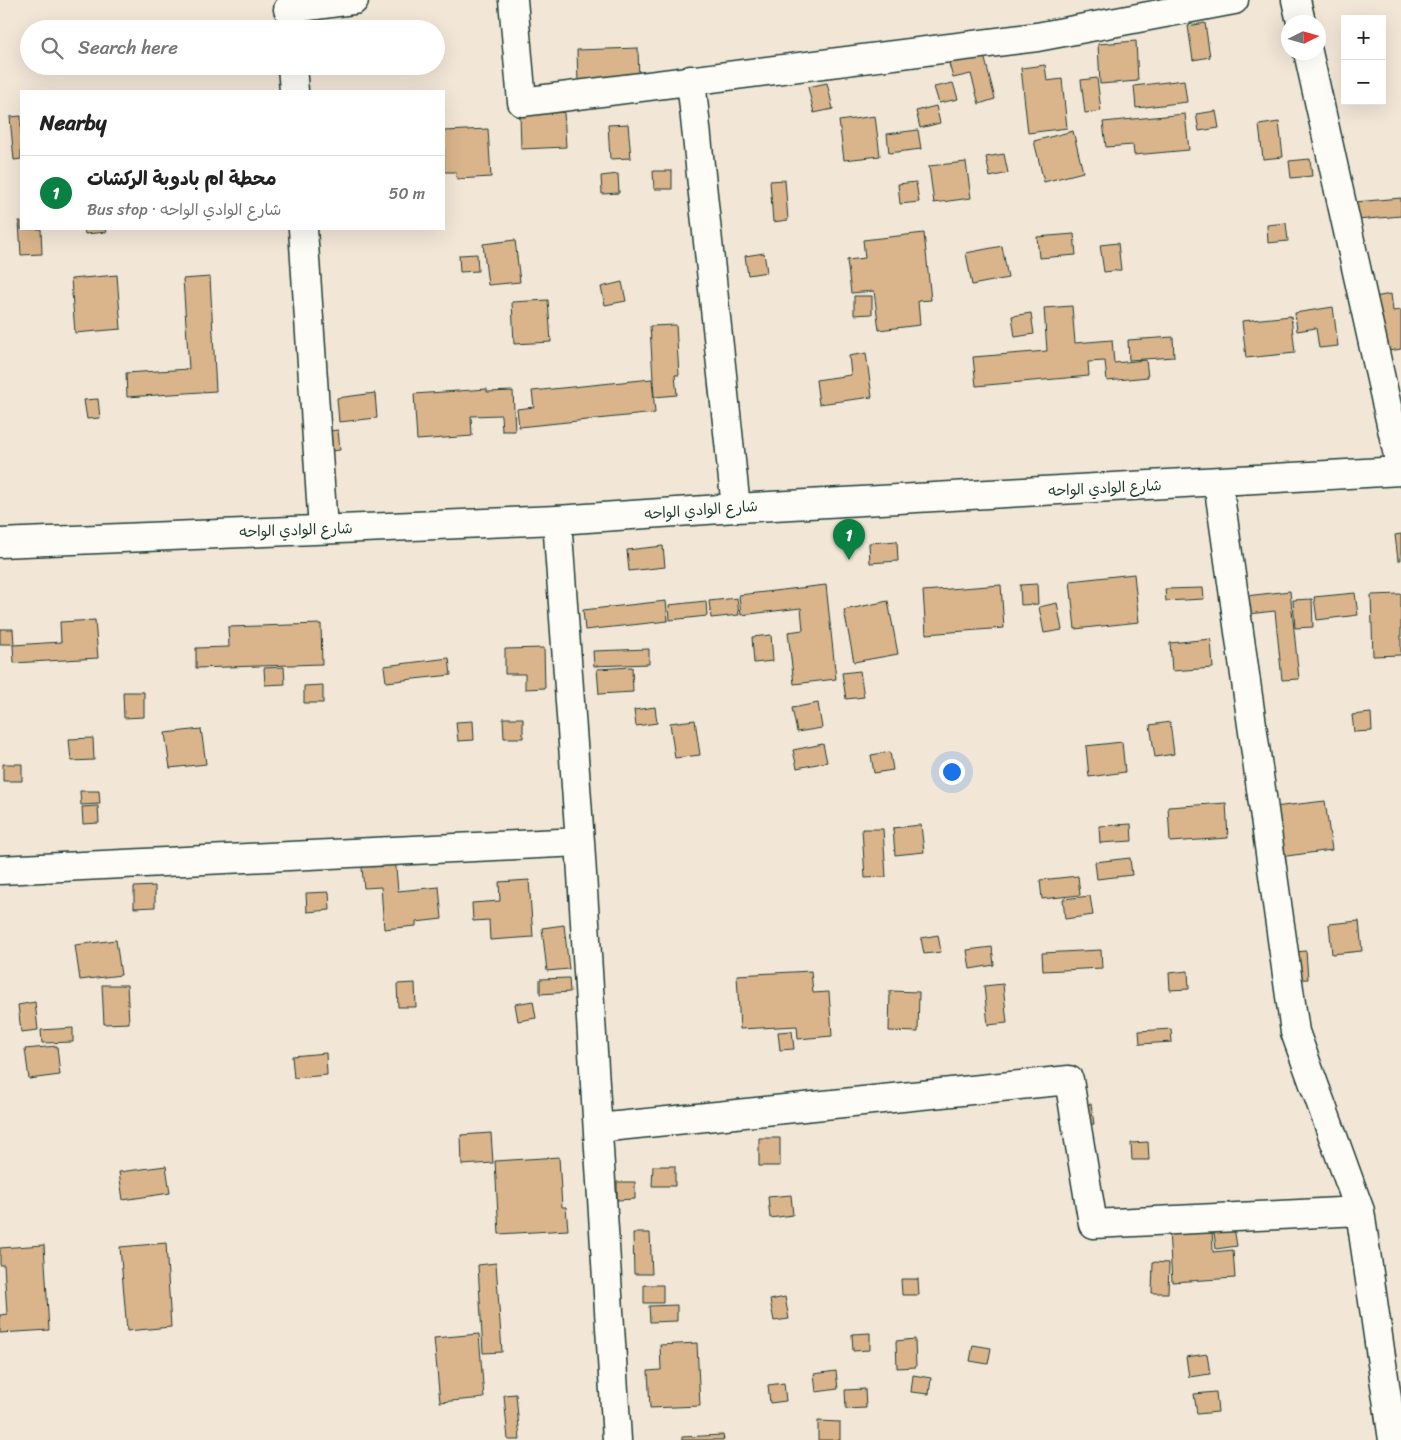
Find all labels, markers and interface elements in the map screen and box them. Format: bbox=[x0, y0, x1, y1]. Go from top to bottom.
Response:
north arrow bbox=[1281, 15, 1326, 60]
map controls bbox=[1341, 15, 1386, 105]
button: + bbox=[1341, 15, 1386, 60]
search box bbox=[20, 20, 445, 75]
text: Search here bbox=[78, 31, 178, 64]
icon: search bbox=[38, 34, 66, 62]
button: − bbox=[1341, 60, 1386, 105]
text: Nearby bbox=[40, 104, 106, 142]
text: محطة ام بادوبة الركشات bbox=[87, 162, 277, 195]
text: 1 bbox=[53, 179, 59, 208]
text: 50 m bbox=[389, 179, 425, 208]
text: Bus stop · شارع الوادي الواحه bbox=[87, 195, 281, 224]
street label: شارع الوادي الواحه bbox=[1048, 472, 1162, 504]
street label: شارع الوادي الواحه bbox=[643, 493, 759, 527]
street label: شارع الوادي الواحه bbox=[239, 515, 353, 545]
pin: 1 bbox=[833, 519, 865, 560]
your location bbox=[939, 759, 965, 785]

